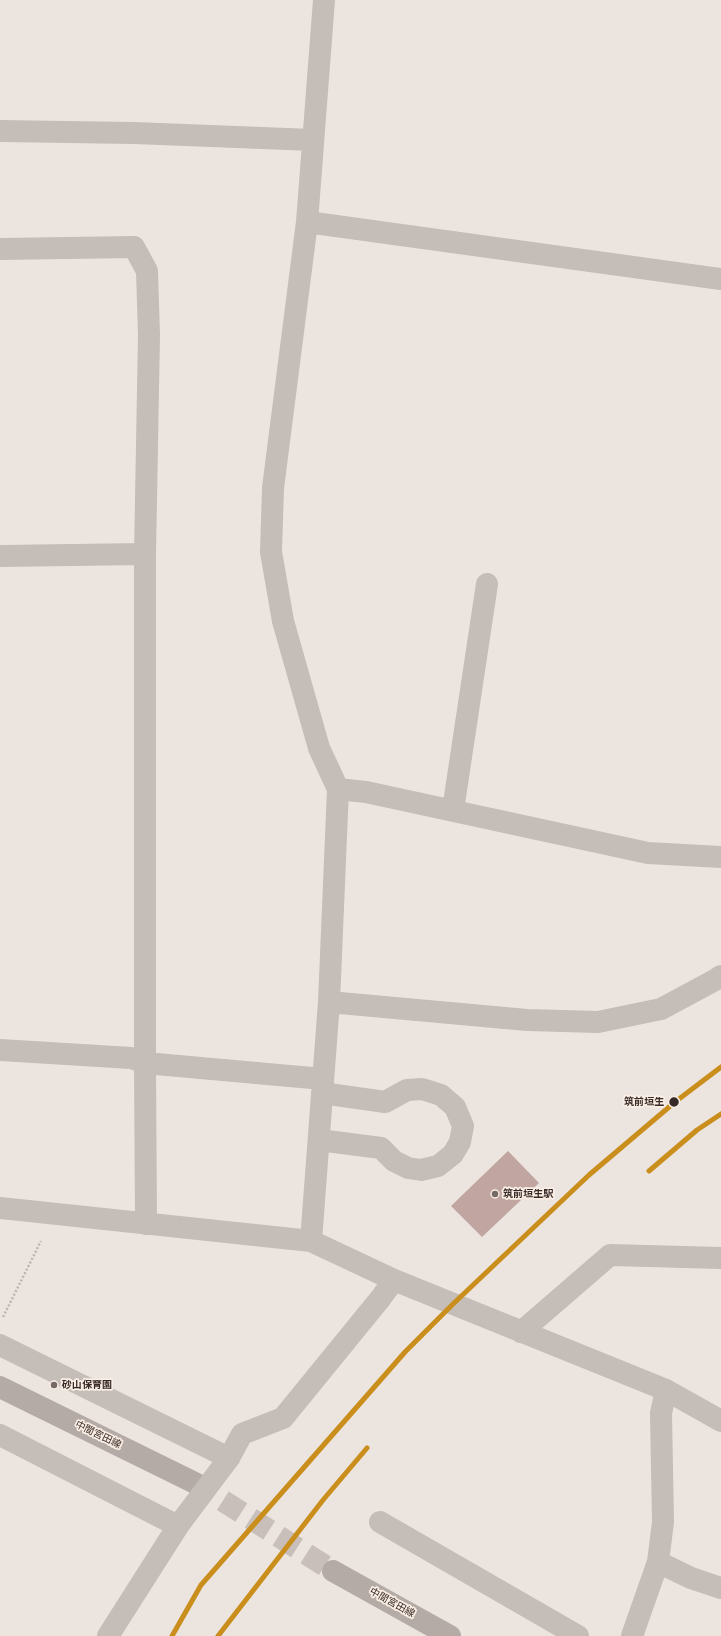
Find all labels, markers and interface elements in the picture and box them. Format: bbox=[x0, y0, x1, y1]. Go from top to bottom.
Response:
marker: 筑前垣生 bbox=[667, 1095, 681, 1109]
place label: 筑前垣生 bbox=[624, 1096, 664, 1108]
place label: 筑前垣生駅 bbox=[503, 1188, 553, 1200]
marker: 筑前垣生駅 bbox=[490, 1189, 500, 1199]
place label: 砂山保育園 bbox=[62, 1379, 112, 1391]
marker: 砂山保育園 bbox=[49, 1380, 59, 1390]
street label: 中間宮田線 bbox=[73, 1419, 123, 1451]
street label: 中間宮田線 bbox=[367, 1586, 417, 1620]

